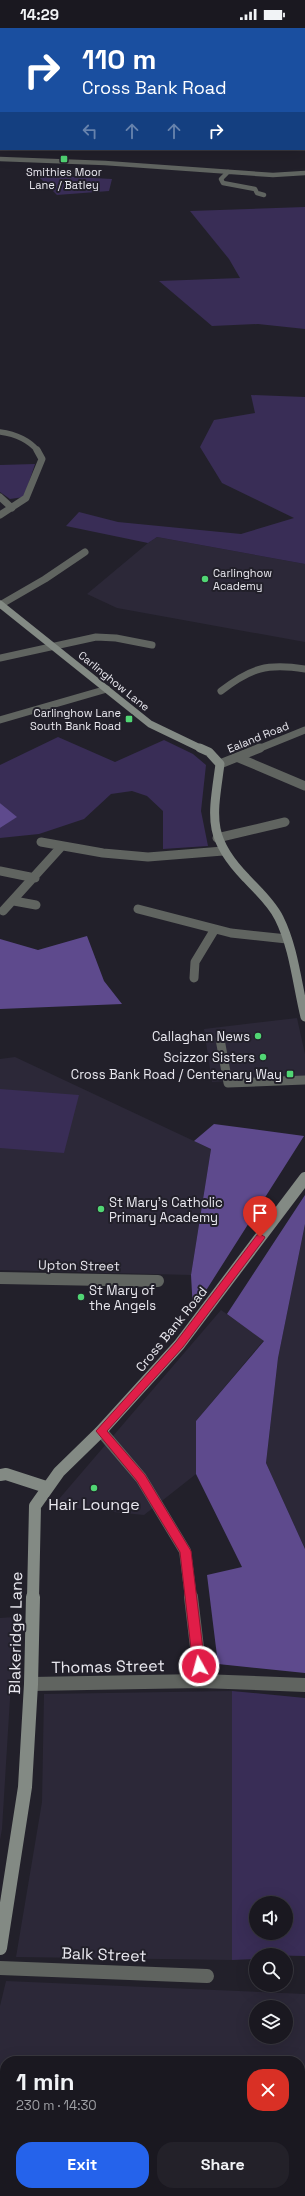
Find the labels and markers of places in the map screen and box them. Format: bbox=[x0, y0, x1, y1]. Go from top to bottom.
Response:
marker: Smithies Moor Lane / Batley bbox=[59, 154, 69, 164]
place label: Smithies Moor Lane / Batley bbox=[26, 165, 102, 192]
place label: Carlinghow Academy bbox=[213, 566, 272, 593]
marker: Carlinghow Academy bbox=[200, 574, 210, 584]
place label: Carlinghow Lane South Bank Road bbox=[30, 706, 121, 733]
marker: Carlinghow Lane South Bank Road bbox=[124, 714, 134, 724]
place label: Callaghan News bbox=[152, 1028, 250, 1045]
marker: Callaghan News bbox=[253, 1031, 263, 1041]
place label: Scizzor Sisters bbox=[164, 1049, 255, 1066]
marker: Scizzor Sisters bbox=[258, 1052, 268, 1062]
place label: Cross Bank Road / Centenary Way bbox=[71, 1066, 282, 1083]
marker: Cross Bank Road / Centenary Way bbox=[285, 1069, 295, 1079]
place label: St Mary's Catholic Primary Academy bbox=[109, 1194, 223, 1226]
pin bbox=[243, 1196, 277, 1237]
marker: St Mary's Catholic Primary Academy bbox=[96, 1204, 106, 1214]
place label: St Mary of the Angels bbox=[89, 1282, 156, 1314]
marker: St Mary of the Angels bbox=[76, 1292, 86, 1302]
marker: Hair Lounge bbox=[89, 1483, 99, 1493]
place label: Hair Lounge bbox=[48, 1494, 140, 1515]

